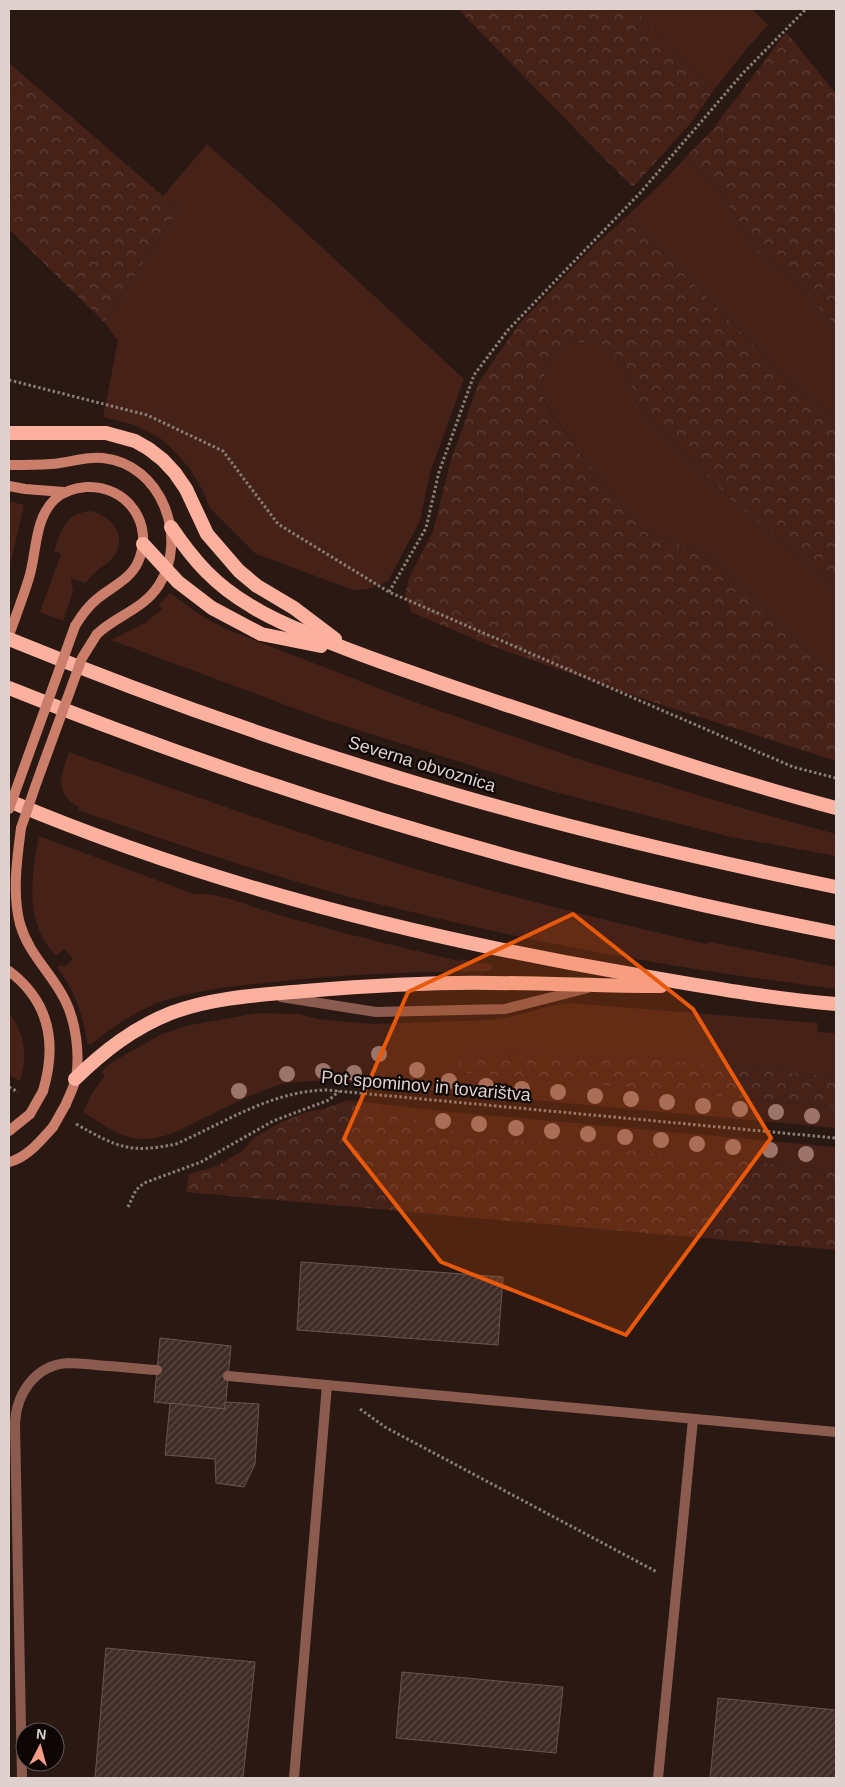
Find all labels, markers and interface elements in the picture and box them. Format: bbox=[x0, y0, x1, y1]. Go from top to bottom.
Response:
street label: Severna obvoznica bbox=[346, 732, 499, 796]
street label: Pot spominov in tovarištva bbox=[320, 1067, 533, 1105]
north arrow bbox=[15, 1722, 65, 1772]
text: N bbox=[35, 1726, 47, 1743]

